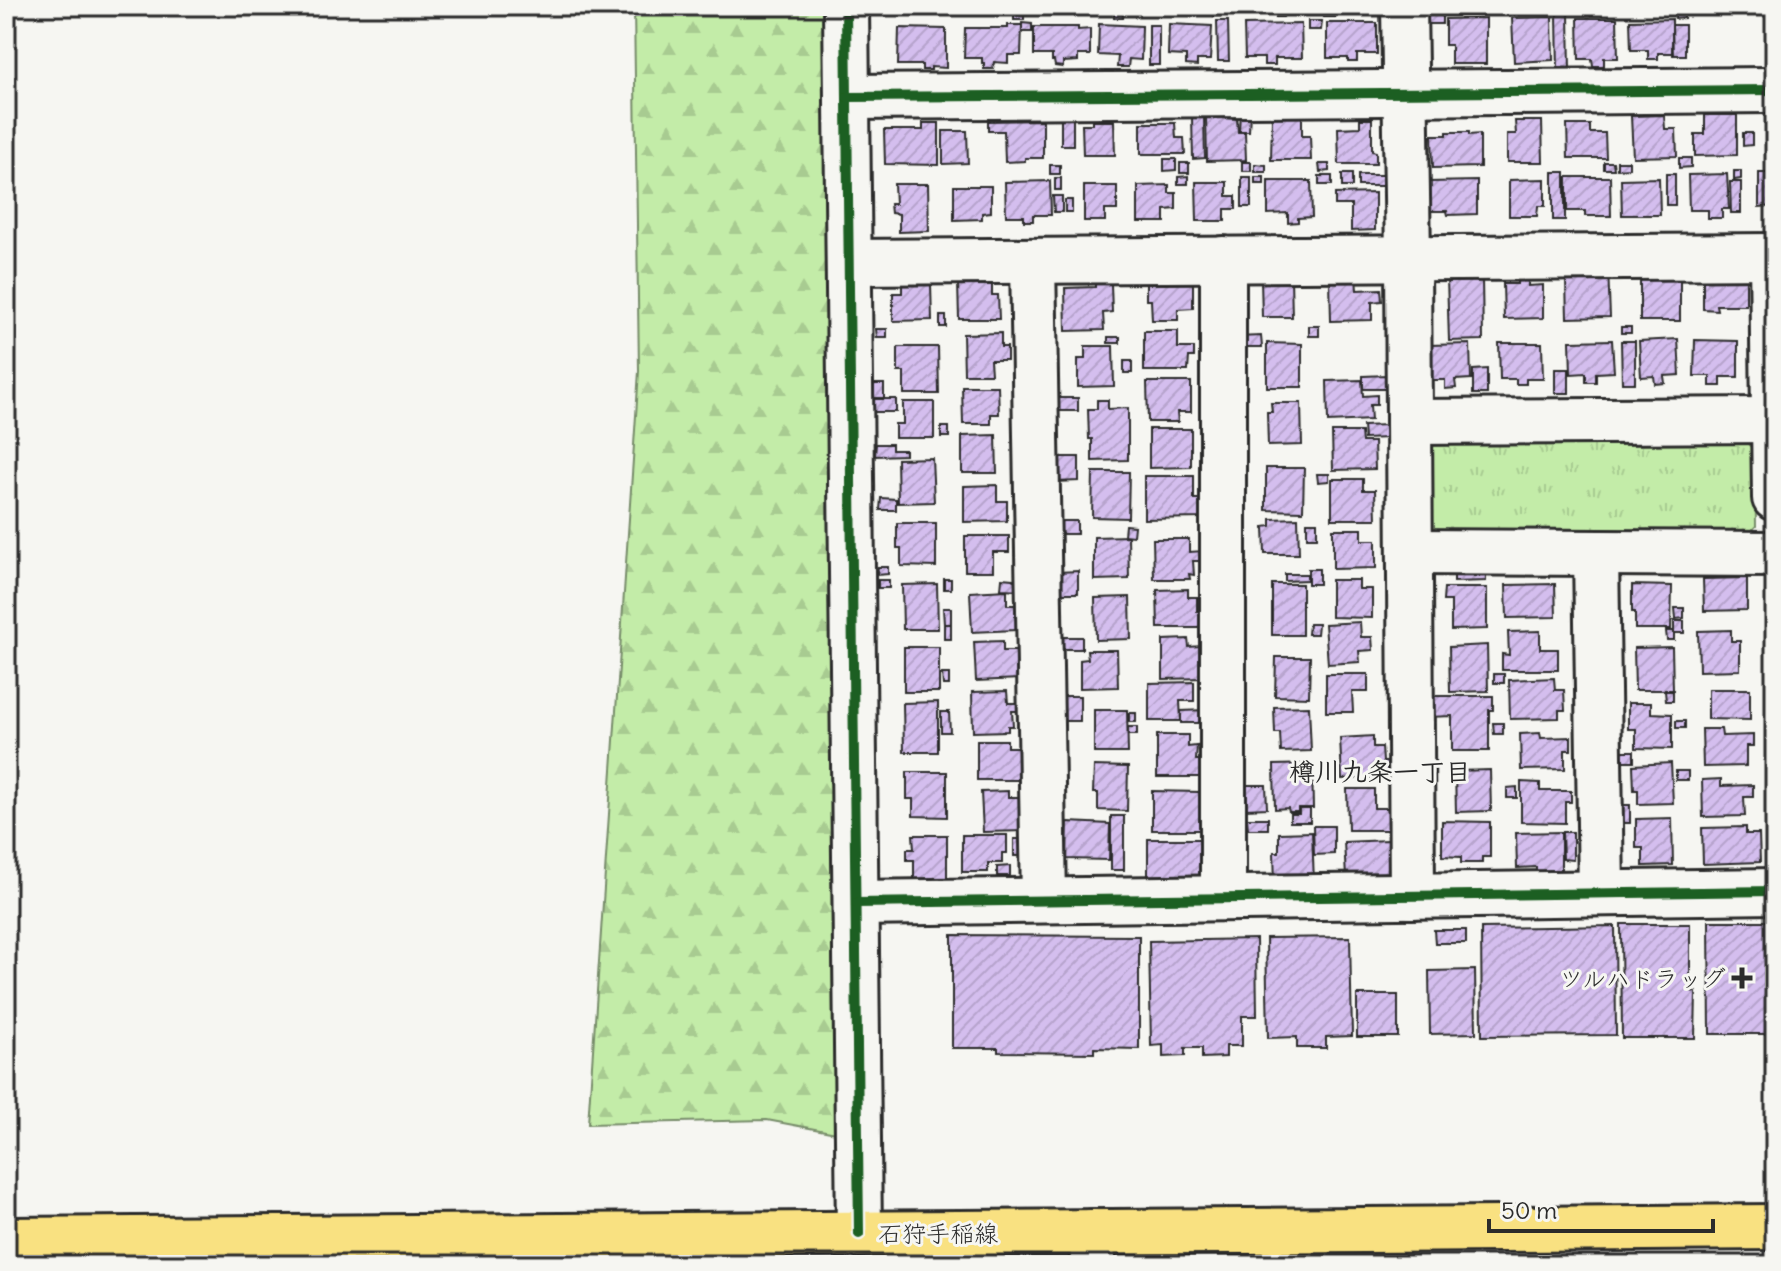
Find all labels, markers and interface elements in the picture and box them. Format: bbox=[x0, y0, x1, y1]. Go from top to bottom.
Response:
district label: 樽川九条一丁目 bbox=[1289, 755, 1471, 788]
place label: ツルハドラッグ bbox=[1559, 963, 1726, 993]
marker: ツルハドラッグ bbox=[1733, 969, 1751, 987]
scale bar bbox=[1489, 1183, 1713, 1233]
text: 50 m bbox=[1501, 1195, 1557, 1225]
street label: 石狩手稲線 bbox=[878, 1218, 998, 1248]

